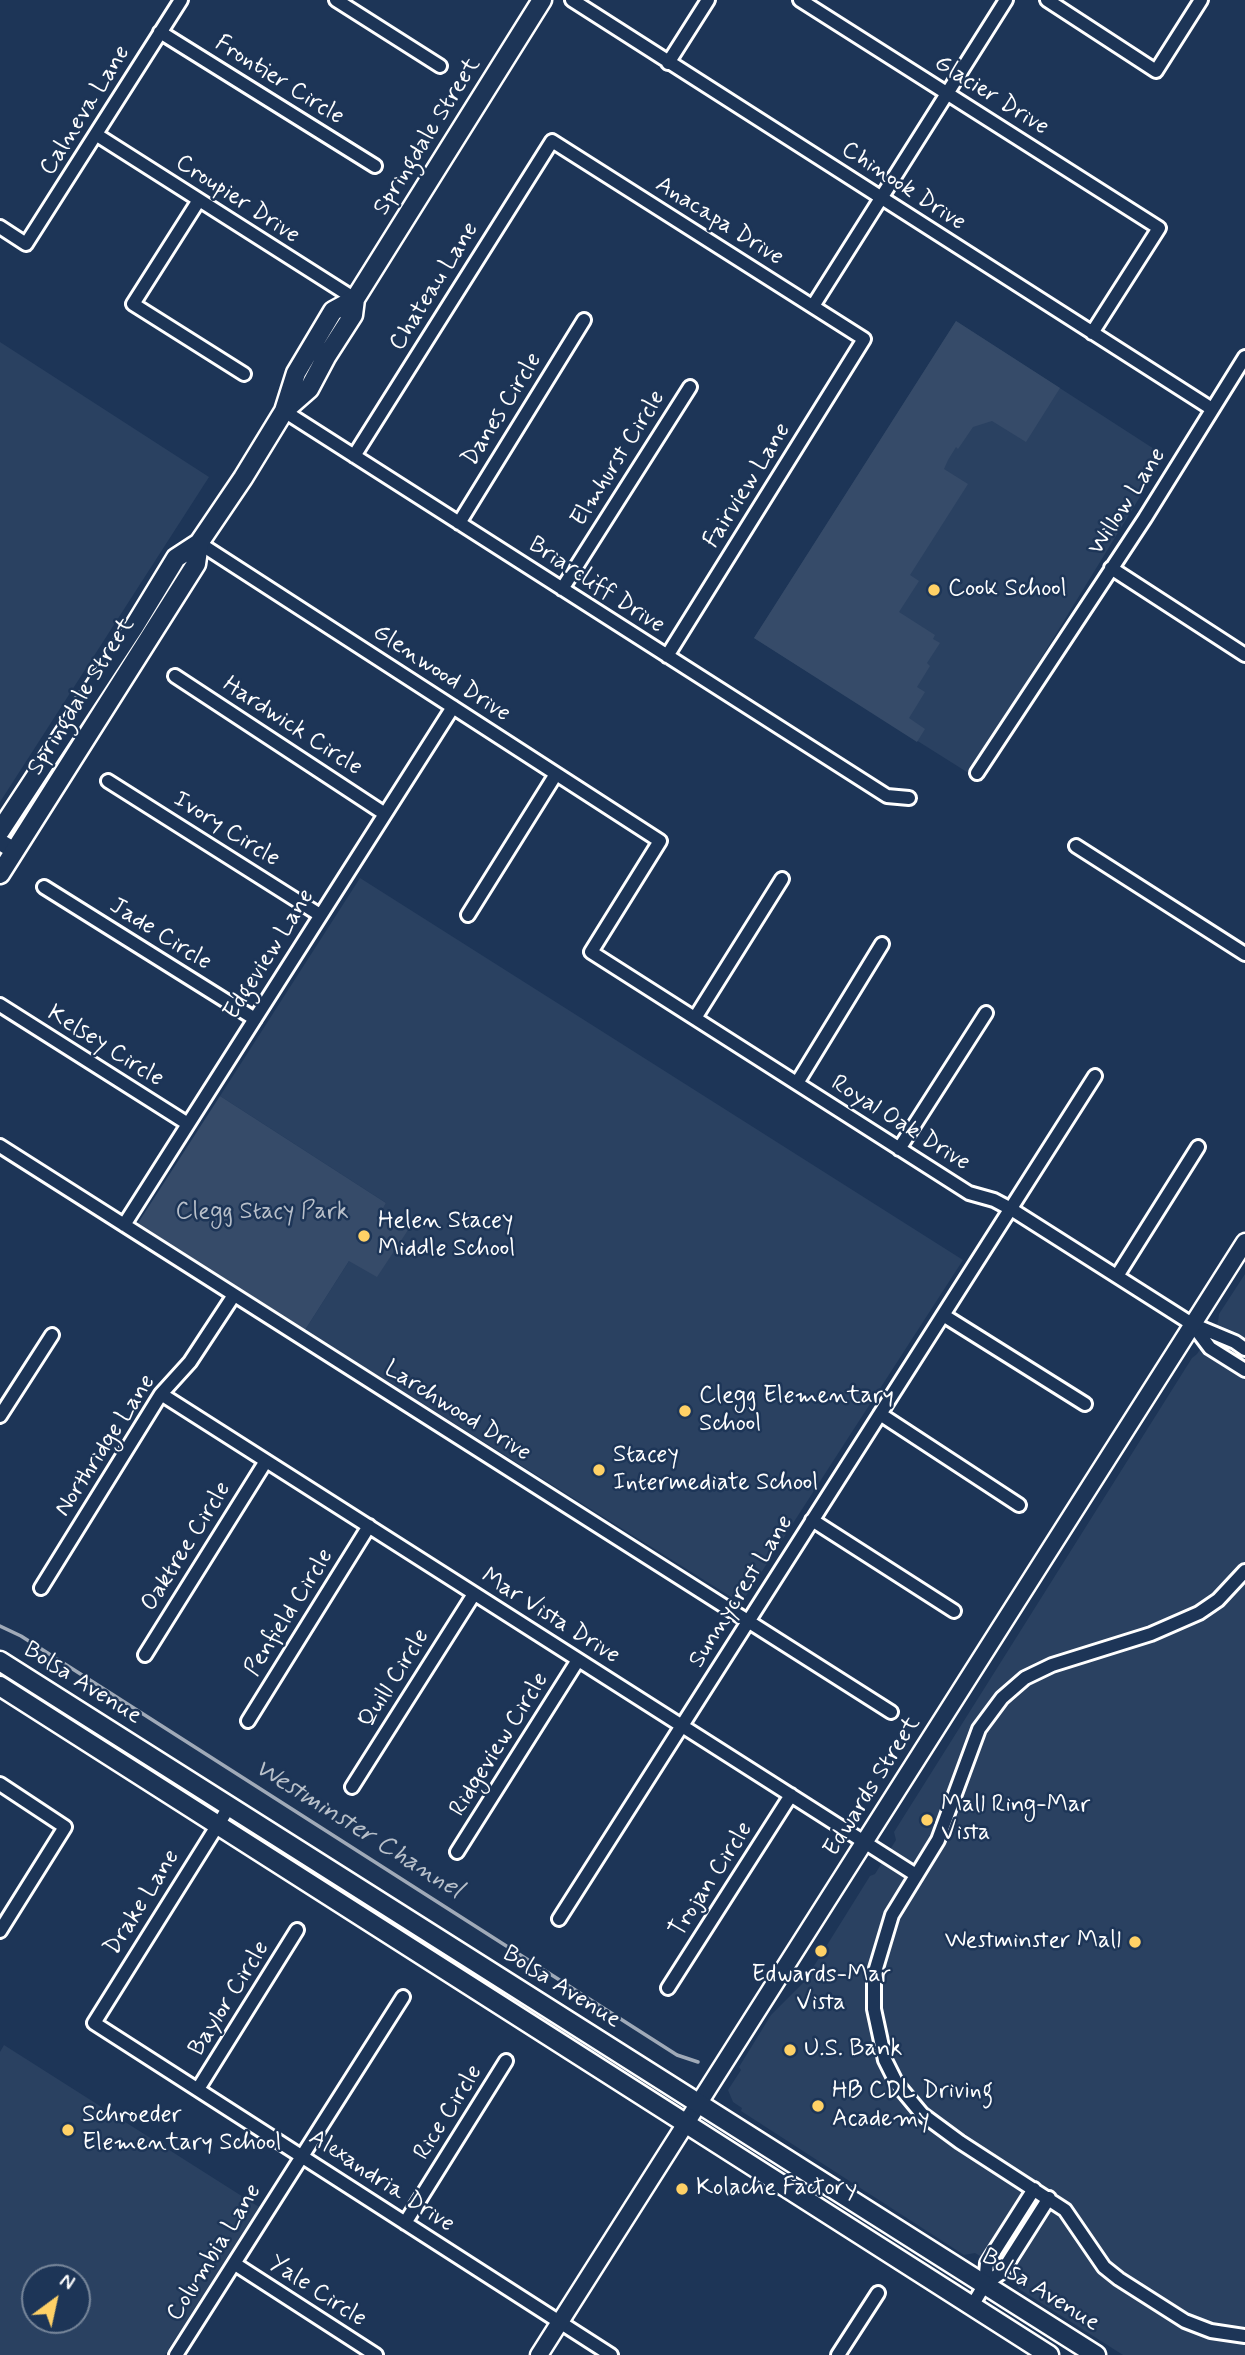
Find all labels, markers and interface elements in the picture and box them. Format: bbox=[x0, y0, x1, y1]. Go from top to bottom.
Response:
street label: Frontier Circle bbox=[209, 30, 349, 132]
street label: Calneva Lane bbox=[34, 40, 138, 182]
street label: Glacier Drive bbox=[928, 49, 1054, 143]
street label: Springdale Street bbox=[368, 53, 488, 221]
street label: Chinook Drive bbox=[835, 136, 971, 238]
street label: Croupier Drive bbox=[169, 149, 305, 251]
street label: Anacapa Drive bbox=[649, 171, 789, 273]
street label: Chateau Lane bbox=[384, 217, 486, 357]
street label: Danes Circle bbox=[457, 348, 549, 472]
street label: Elmhurst Circle bbox=[566, 385, 672, 533]
street label: Fairview Lane bbox=[698, 418, 798, 554]
street label: Willow Lane bbox=[1083, 443, 1173, 561]
street label: Briarcliff Drive bbox=[522, 531, 670, 641]
place label: Cook School bbox=[948, 576, 1067, 604]
marker: Cook School bbox=[926, 582, 942, 598]
street label: Springdale Street bbox=[22, 613, 142, 781]
street label: Glenwood Drive bbox=[367, 619, 515, 729]
street label: Hardwick Circle bbox=[217, 671, 367, 783]
street label: Ivory Circle bbox=[167, 786, 285, 874]
street label: Edgeview Lane bbox=[218, 884, 322, 1026]
street label: Jade Circle bbox=[104, 892, 216, 978]
street label: Kelsey Circle bbox=[41, 1000, 169, 1094]
street label: Royal Oak Drive bbox=[825, 1070, 975, 1178]
park label: Clegg Stacy Park bbox=[175, 1199, 349, 1227]
place label: Helen Stacey Middle School bbox=[378, 1208, 515, 1264]
marker: Helen Stacey Middle School bbox=[356, 1228, 372, 1244]
street label: Larchwood Drive bbox=[378, 1355, 536, 1469]
street label: Northridge Lane bbox=[49, 1370, 163, 1522]
place label: Clegg Elementary School bbox=[699, 1383, 894, 1439]
marker: Clegg Elementary School bbox=[677, 1403, 693, 1419]
place label: Stacey Intermediate School bbox=[613, 1442, 818, 1498]
marker: Stacey Intermediate School bbox=[591, 1462, 607, 1478]
street label: Oaktree Circle bbox=[136, 1477, 238, 1617]
street label: Sunnycrest Lane bbox=[684, 1510, 800, 1674]
street label: Penfield Circle bbox=[239, 1544, 341, 1682]
street label: Mar Vista Drive bbox=[475, 1563, 625, 1671]
street label: Quill Circle bbox=[353, 1624, 437, 1734]
street label: Bolsa Avenue bbox=[17, 1636, 147, 1732]
street label: Ridgeview Circle bbox=[444, 1668, 556, 1822]
street label: Edwards Street bbox=[818, 1712, 928, 1862]
water label: Westminster Channel bbox=[248, 1753, 468, 1907]
place label: Mall Ring-Mar Vista bbox=[941, 1792, 1090, 1848]
marker: Mall Ring-Mar Vista bbox=[919, 1812, 935, 1828]
street label: Trojan Circle bbox=[664, 1817, 760, 1943]
street label: Drake Lane bbox=[99, 1845, 187, 1961]
place label: Westminster Mall bbox=[945, 1928, 1121, 1956]
marker: Westminster Mall bbox=[1127, 1934, 1143, 1950]
street label: Baylor Circle bbox=[183, 1936, 277, 2062]
street label: Bolsa Avenue bbox=[496, 1940, 626, 2036]
marker: Edwards-Mar Vista bbox=[813, 1943, 829, 1959]
place label: Edwards-Mar Vista bbox=[752, 1962, 890, 2018]
place label: U.S. Bank bbox=[804, 2036, 902, 2064]
marker: U.S. Bank bbox=[782, 2042, 798, 2058]
street label: Rice Circle bbox=[408, 2060, 490, 2166]
place label: HB CDL Driving Academy bbox=[832, 2078, 993, 2134]
marker: HB CDL Driving Academy bbox=[810, 2098, 826, 2114]
place label: Schroeder Elementary School bbox=[82, 2102, 281, 2158]
marker: Schroeder Elementary School bbox=[60, 2122, 76, 2138]
street label: Alexandria Drive bbox=[303, 2124, 459, 2240]
place label: Kolache Factory bbox=[696, 2175, 857, 2203]
street label: Columbia Lane bbox=[161, 2179, 269, 2327]
marker: Kolache Factory bbox=[674, 2181, 690, 2197]
street label: Bolsa Avenue bbox=[975, 2243, 1105, 2339]
street label: Yale Circle bbox=[263, 2250, 371, 2334]
north arrow bbox=[21, 2264, 91, 2334]
text: N bbox=[55, 2269, 79, 2297]

